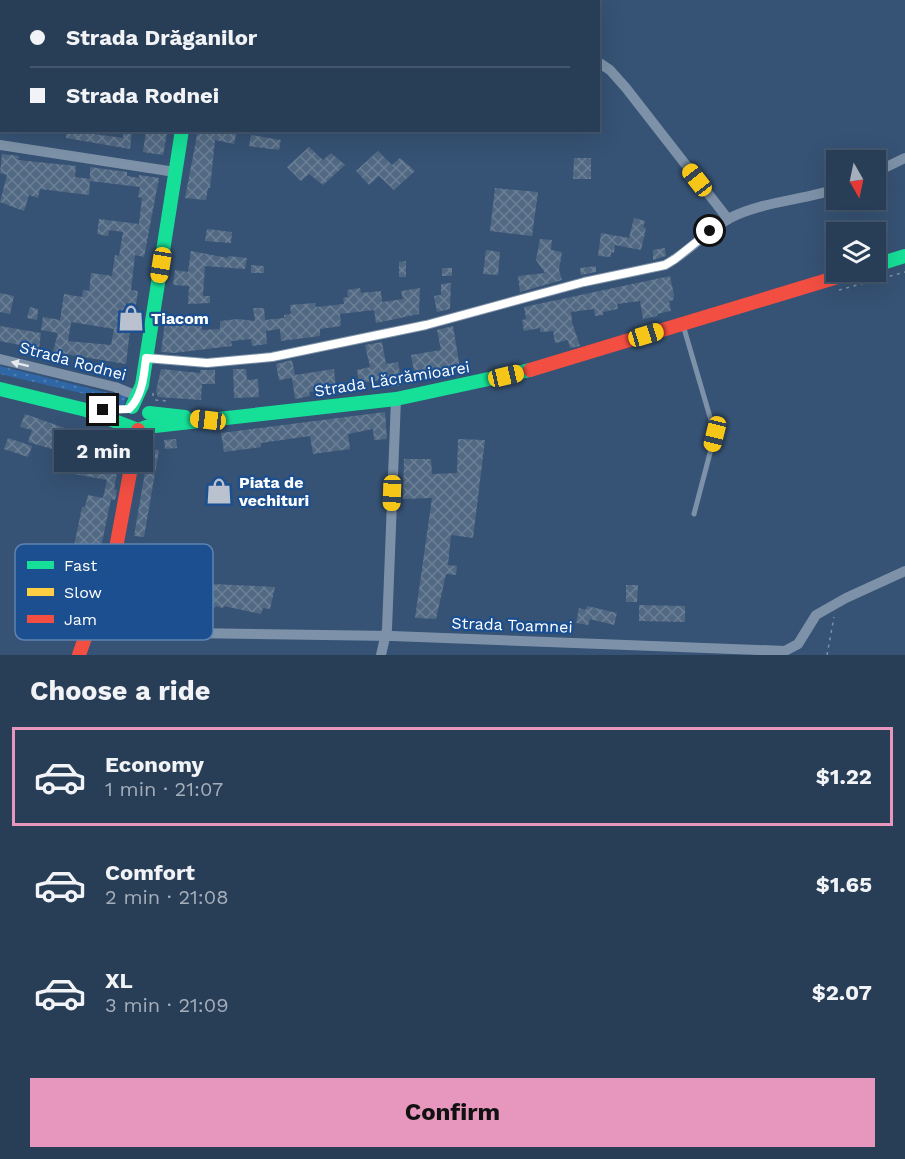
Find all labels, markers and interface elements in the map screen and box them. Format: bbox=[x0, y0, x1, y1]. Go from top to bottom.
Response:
text: Strada Drăganilor bbox=[66, 25, 257, 50]
text: Strada Rodnei bbox=[66, 83, 219, 108]
north arrow bbox=[826, 150, 886, 210]
map controls bbox=[826, 150, 886, 282]
car bbox=[679, 160, 715, 200]
route start bbox=[696, 217, 723, 244]
button: layers bbox=[826, 222, 886, 282]
car bbox=[149, 246, 173, 284]
shop icon: Tiacom bbox=[116, 303, 146, 333]
place label: Tiacom bbox=[151, 309, 209, 328]
car bbox=[626, 321, 666, 349]
street label: Strada Rodnei bbox=[17, 338, 129, 384]
street label: Strada Lăcrămioarei bbox=[313, 357, 471, 401]
one-way arrow bbox=[11, 358, 29, 368]
car bbox=[486, 363, 526, 389]
route end bbox=[89, 396, 116, 423]
car bbox=[189, 409, 227, 431]
car bbox=[702, 414, 728, 454]
callout: 2 min bbox=[54, 431, 152, 473]
text: 2 min bbox=[76, 439, 131, 463]
place label: Piata de vechituri bbox=[238, 473, 309, 510]
car bbox=[382, 475, 402, 511]
shop icon: Piata de vechituri bbox=[204, 476, 234, 506]
legend bbox=[15, 544, 213, 640]
text: Fast bbox=[64, 556, 97, 575]
text: Slow bbox=[64, 583, 102, 602]
text: Jam bbox=[64, 610, 97, 629]
street label: Strada Toamnei bbox=[451, 613, 573, 637]
text: Choose a ride bbox=[30, 675, 210, 707]
icon: car bbox=[33, 750, 87, 804]
text: Economy bbox=[105, 752, 204, 777]
text: $1.22 bbox=[816, 764, 872, 789]
text: 1 min · 21:07 bbox=[105, 777, 223, 801]
icon: car bbox=[33, 858, 87, 912]
text: Comfort bbox=[105, 860, 195, 885]
text: $1.65 bbox=[816, 872, 872, 897]
text: 2 min · 21:08 bbox=[105, 885, 229, 909]
icon: car bbox=[33, 966, 87, 1020]
text: XL bbox=[105, 968, 133, 993]
text: $2.07 bbox=[812, 980, 872, 1005]
text: 3 min · 21:09 bbox=[105, 993, 229, 1017]
button: Confirm bbox=[30, 1078, 875, 1147]

